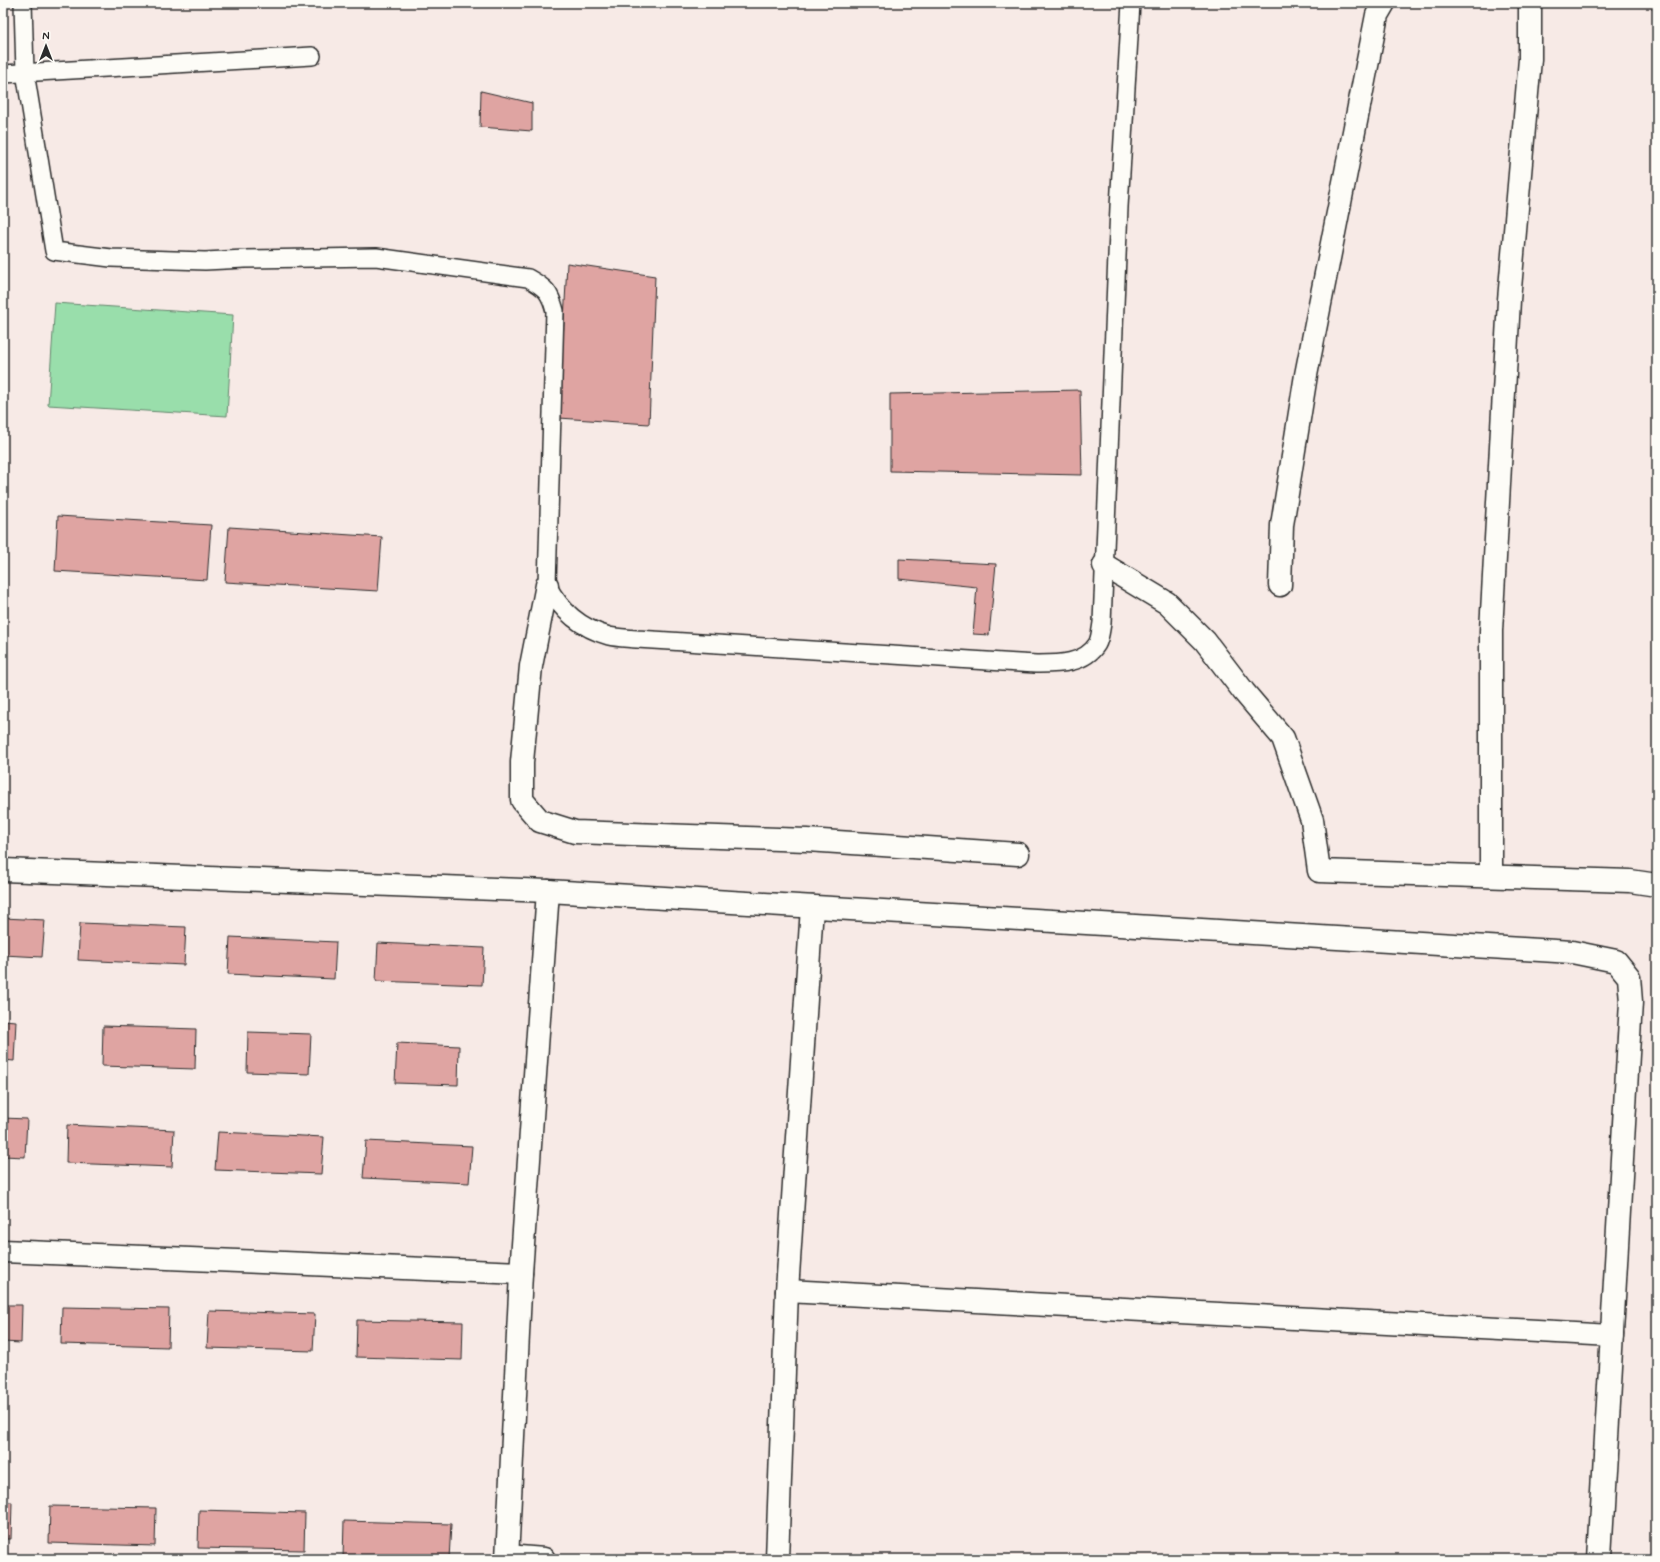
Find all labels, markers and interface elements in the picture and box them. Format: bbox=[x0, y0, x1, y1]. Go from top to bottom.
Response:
north arrow bbox=[26, 26, 66, 66]
text: N bbox=[42, 30, 50, 44]

